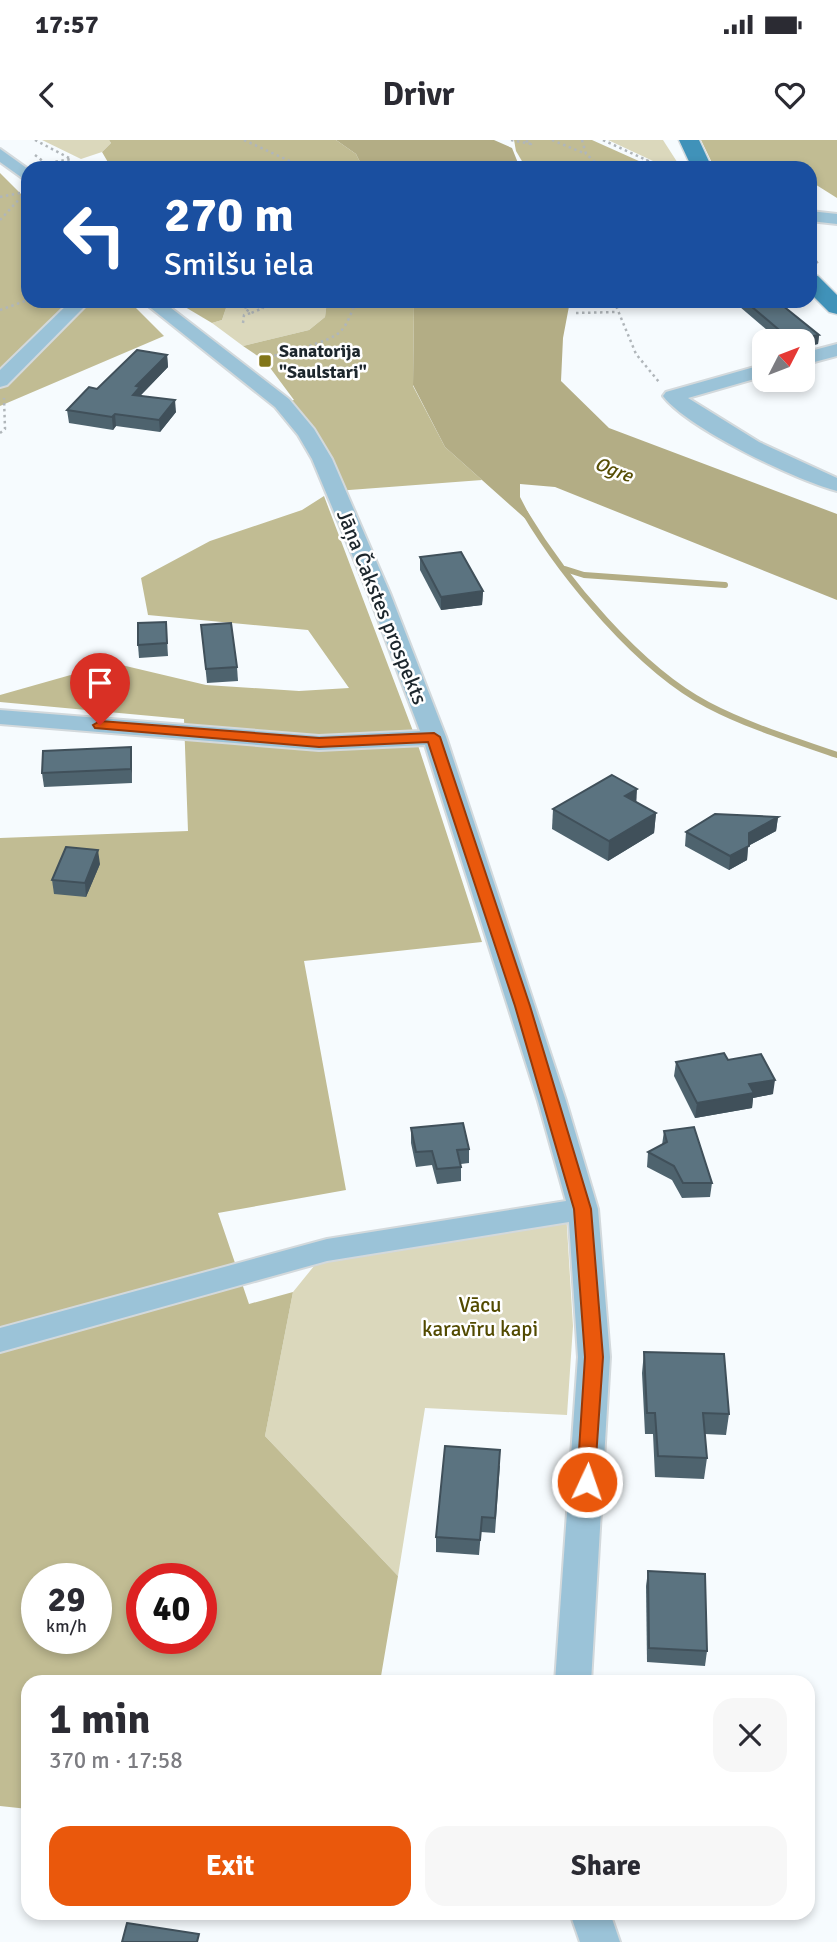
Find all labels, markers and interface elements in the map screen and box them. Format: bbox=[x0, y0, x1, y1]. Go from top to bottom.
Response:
text: 17:57 bbox=[35, 9, 99, 41]
text: Drivr bbox=[382, 75, 455, 114]
icon: back bbox=[28, 76, 66, 114]
icon: heart bbox=[771, 76, 809, 114]
text: 270 m bbox=[164, 185, 294, 245]
icon: left bbox=[49, 189, 140, 280]
text: Smilšu iela bbox=[164, 245, 314, 284]
north arrow bbox=[752, 329, 816, 392]
map controls bbox=[752, 329, 815, 392]
place label: Sanatorija "Saulstari" bbox=[279, 340, 367, 383]
marker: Sanatorija "Saulstari" bbox=[257, 353, 273, 369]
water label: Ogre bbox=[591, 452, 637, 489]
street label: Jāņa Čakstes prospekts bbox=[331, 506, 433, 708]
pin bbox=[70, 653, 130, 725]
icon: arrive bbox=[81, 664, 119, 702]
park label: Vācu karavīru kapi bbox=[422, 1292, 538, 1342]
position arrow bbox=[550, 1445, 624, 1519]
speed limit sign: 40 bbox=[126, 1563, 217, 1654]
text: 29 bbox=[48, 1578, 85, 1621]
text: km/h bbox=[46, 1615, 87, 1637]
text: 1 min bbox=[49, 1694, 150, 1745]
button: close bbox=[713, 1698, 787, 1772]
text: 370 m · 17:58 bbox=[49, 1746, 183, 1775]
button: Exit bbox=[49, 1826, 411, 1906]
button: Share bbox=[425, 1826, 787, 1906]

